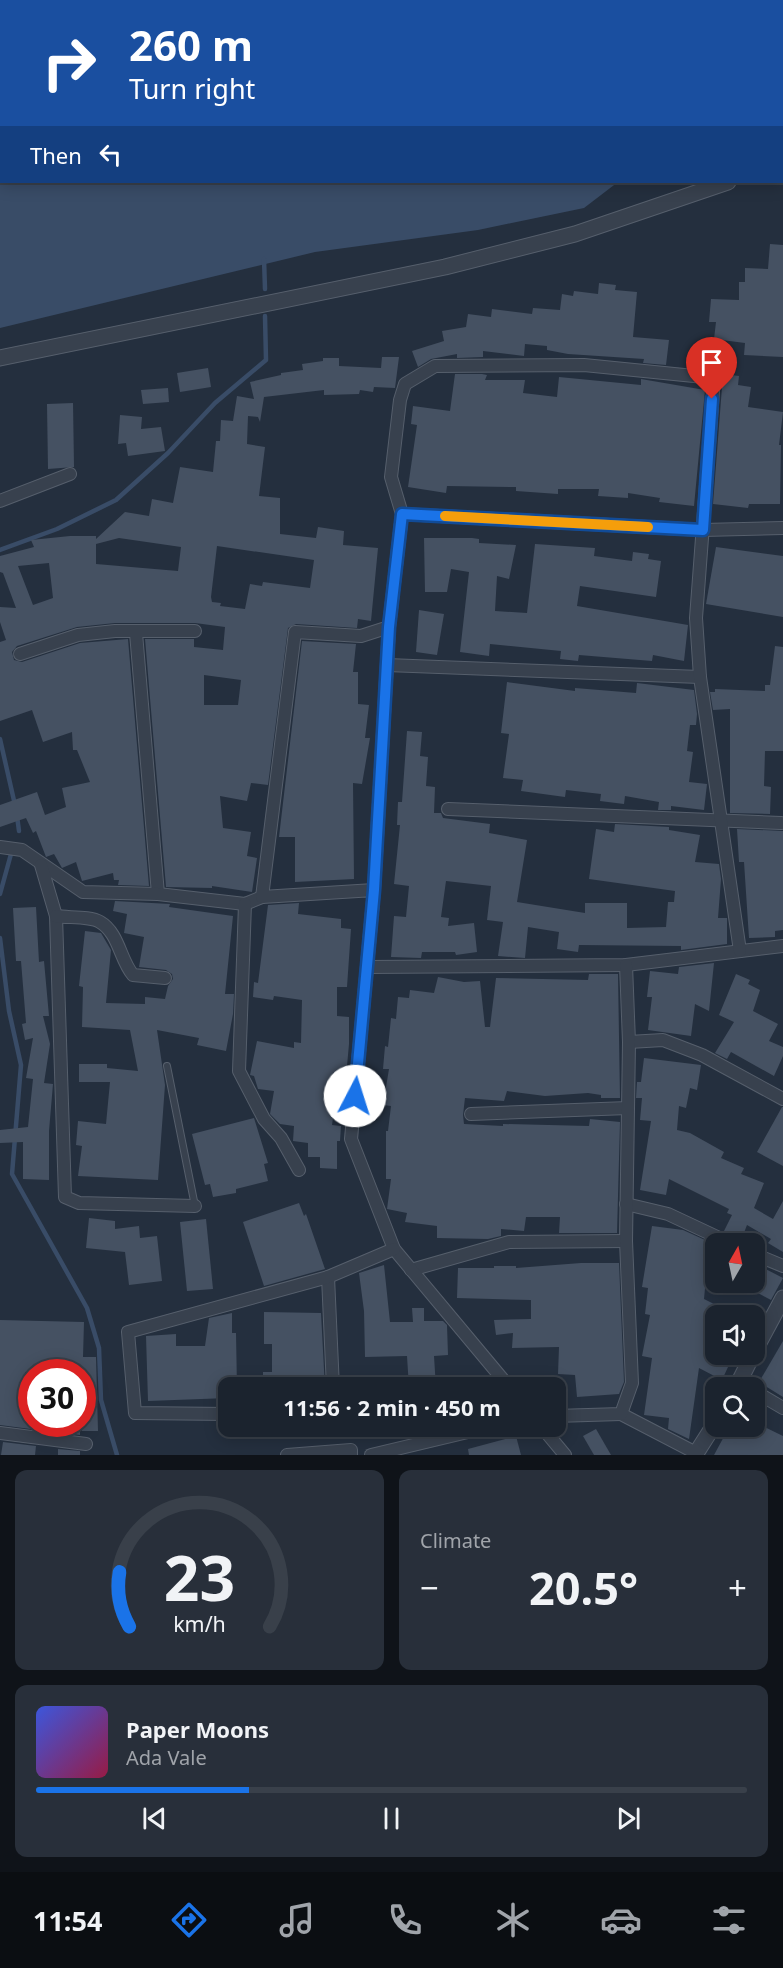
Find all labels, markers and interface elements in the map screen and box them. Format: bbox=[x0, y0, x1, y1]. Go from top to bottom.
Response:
text: 260 m bbox=[129, 16, 253, 73]
icon: right bbox=[30, 24, 108, 102]
text: Turn right bbox=[129, 70, 255, 107]
icon: left bbox=[94, 138, 127, 171]
text: Then bbox=[30, 140, 82, 170]
pin bbox=[686, 337, 737, 399]
icon: arrive bbox=[695, 346, 728, 379]
position arrow bbox=[323, 1064, 387, 1128]
north arrow bbox=[705, 1233, 765, 1293]
map controls bbox=[705, 1233, 765, 1437]
button: sound bbox=[705, 1305, 765, 1365]
speed limit sign: 30 bbox=[18, 1359, 96, 1437]
button: search bbox=[705, 1377, 765, 1437]
text: 11:56 · 2 min · 450 m bbox=[283, 1392, 501, 1422]
text: Climate bbox=[420, 1527, 491, 1554]
text: 23 bbox=[164, 1534, 235, 1619]
text: 20.5° bbox=[529, 1557, 638, 1618]
text: − bbox=[420, 1565, 439, 1610]
text: + bbox=[728, 1565, 747, 1610]
text: km/h bbox=[173, 1609, 226, 1638]
text: Paper Moons bbox=[126, 1714, 269, 1744]
text: Ada Vale bbox=[126, 1744, 207, 1771]
icon: previous bbox=[138, 1802, 171, 1835]
icon: pause bbox=[375, 1802, 408, 1835]
icon: next bbox=[612, 1802, 645, 1835]
icon: directions bbox=[168, 1899, 210, 1941]
icon: music bbox=[276, 1899, 318, 1941]
icon: phone bbox=[384, 1899, 426, 1941]
icon: climate bbox=[492, 1899, 534, 1941]
icon: car bbox=[600, 1899, 642, 1941]
icon: filters bbox=[708, 1899, 750, 1941]
text: 11:54 bbox=[33, 1902, 102, 1939]

